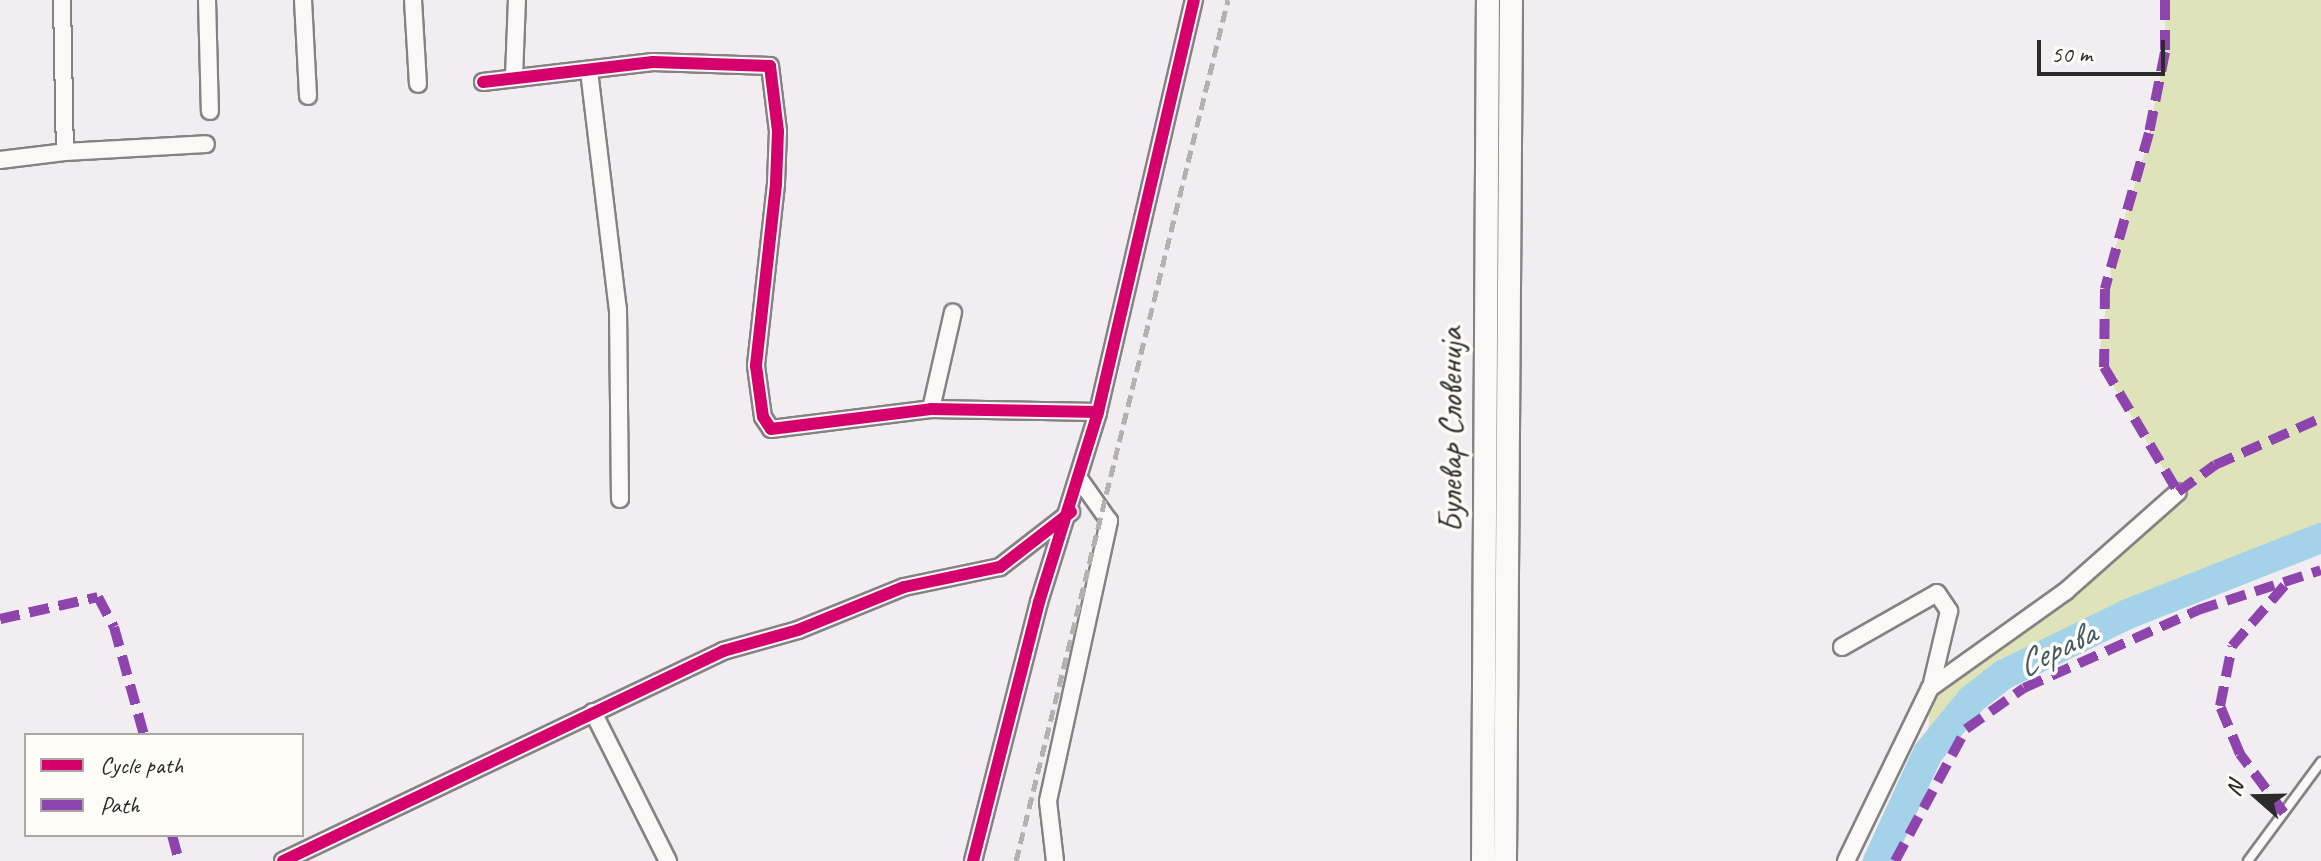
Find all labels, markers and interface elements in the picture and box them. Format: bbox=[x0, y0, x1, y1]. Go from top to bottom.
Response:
scale bar bbox=[2041, 24, 2169, 74]
text: 50 m bbox=[2051, 39, 2092, 69]
street label: Булевар Словенија bbox=[1430, 327, 1470, 533]
water label: Серава bbox=[2010, 612, 2102, 686]
legend bbox=[24, 733, 304, 837]
text: Cycle path bbox=[100, 750, 183, 780]
north arrow bbox=[2217, 757, 2297, 837]
text: N bbox=[2219, 778, 2250, 800]
text: Path bbox=[100, 790, 140, 820]

